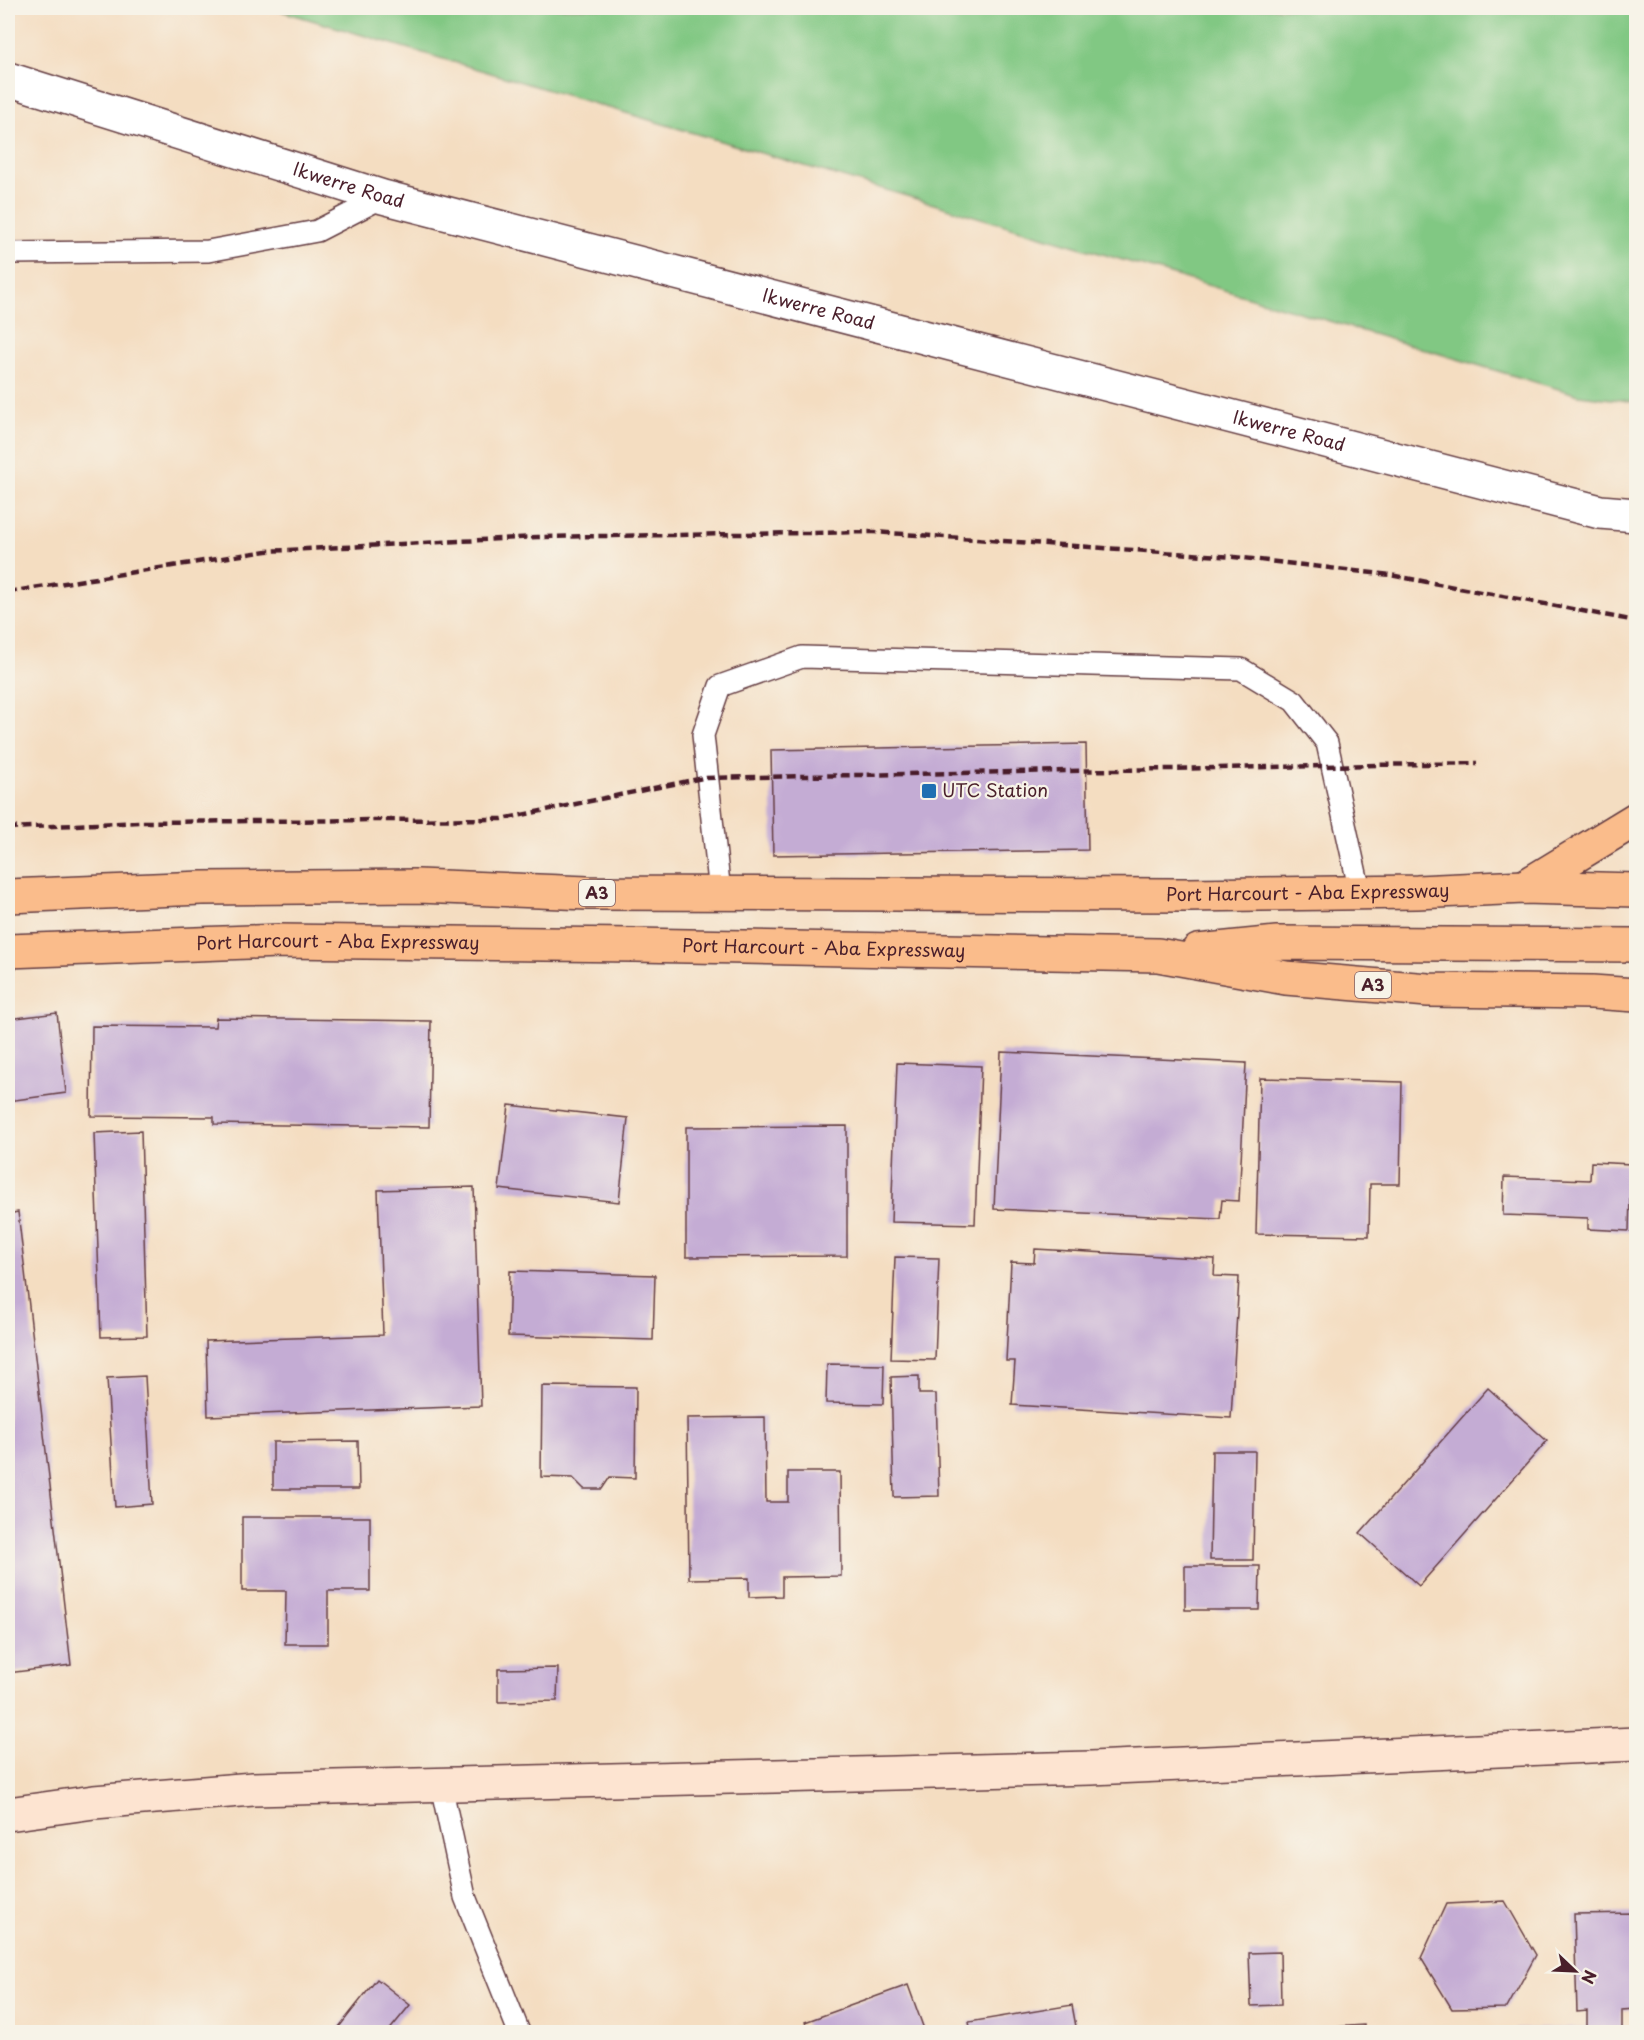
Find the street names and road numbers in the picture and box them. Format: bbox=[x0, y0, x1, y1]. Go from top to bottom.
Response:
street label: Ikwerre Road bbox=[290, 155, 408, 214]
street label: Ikwerre Road bbox=[760, 281, 878, 336]
street label: Ikwerre Road bbox=[1230, 403, 1349, 458]
street label: Port Harcourt - Aba Expressway bbox=[1166, 876, 1450, 907]
road number: A3 bbox=[579, 880, 615, 906]
street label: Port Harcourt - Aba Expressway bbox=[196, 926, 480, 956]
street label: Port Harcourt - Aba Expressway bbox=[682, 931, 966, 963]
road number: A3 bbox=[1355, 972, 1391, 998]

